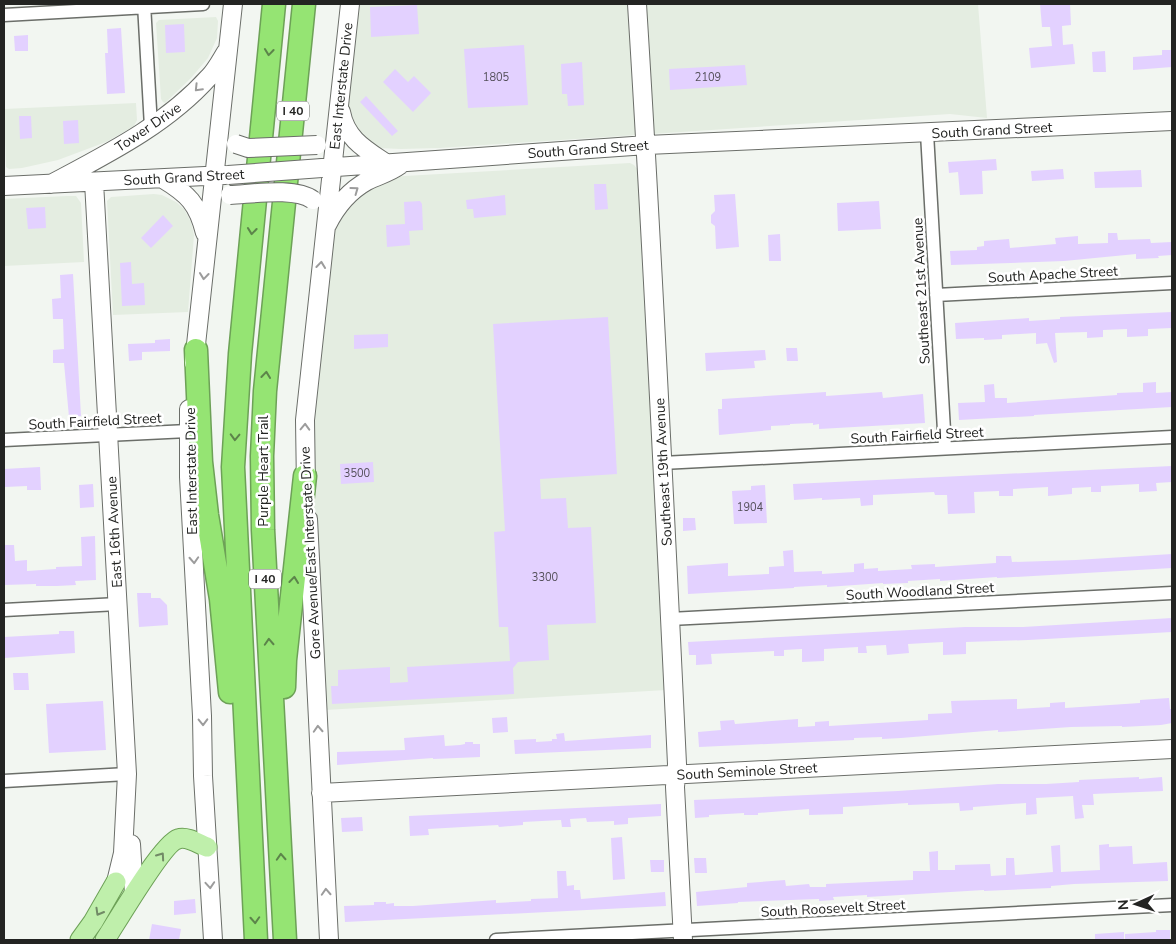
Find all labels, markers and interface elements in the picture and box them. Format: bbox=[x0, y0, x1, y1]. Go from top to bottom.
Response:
street label: East Interstate Drive bbox=[325, 22, 358, 150]
one-way arrow bbox=[264, 49, 275, 57]
house number: 1805 bbox=[483, 70, 510, 85]
house number: 2109 bbox=[695, 70, 721, 85]
one-way arrow bbox=[195, 82, 204, 91]
street label: Tower Drive bbox=[111, 98, 185, 157]
road number: I 40 bbox=[277, 102, 309, 120]
street label: South Grand Street bbox=[931, 118, 1053, 143]
street label: South Grand Street bbox=[527, 136, 649, 163]
street label: South Grand Street bbox=[123, 165, 245, 190]
one-way arrow bbox=[350, 186, 359, 196]
street label: Southeast 21st Avenue bbox=[908, 217, 935, 365]
one-way arrow bbox=[247, 228, 258, 236]
one-way arrow bbox=[316, 261, 327, 269]
street label: South Apache Street bbox=[988, 262, 1119, 287]
one-way arrow bbox=[199, 273, 210, 281]
one-way arrow bbox=[260, 370, 271, 378]
street label: Southeast 19th Avenue bbox=[650, 398, 677, 546]
street label: East Interstate Drive bbox=[181, 407, 202, 535]
street label: South Fairfield Street bbox=[28, 409, 162, 434]
street label: Purple Heart Trail bbox=[254, 414, 273, 527]
one-way arrow bbox=[300, 423, 310, 430]
street label: South Fairfield Street bbox=[850, 423, 984, 448]
one-way arrow bbox=[229, 434, 240, 442]
street label: Gore Avenue/East Interstate Drive bbox=[295, 446, 326, 660]
house number: 3500 bbox=[344, 466, 371, 481]
street label: East 16th Avenue bbox=[102, 476, 127, 588]
house number: 1904 bbox=[737, 500, 764, 515]
one-way arrow bbox=[189, 556, 200, 564]
road number: I 40 bbox=[249, 570, 281, 588]
house number: 3300 bbox=[532, 570, 559, 585]
one-way arrow bbox=[288, 576, 299, 584]
street label: South Woodland Street bbox=[845, 578, 995, 605]
one-way arrow bbox=[263, 638, 274, 646]
one-way arrow bbox=[197, 719, 208, 727]
one-way arrow bbox=[313, 725, 323, 733]
street label: South Seminole Street bbox=[676, 758, 818, 785]
one-way arrow bbox=[155, 852, 164, 861]
one-way arrow bbox=[275, 852, 286, 860]
north arrow bbox=[1111, 879, 1161, 929]
one-way arrow bbox=[204, 881, 215, 889]
one-way arrow bbox=[321, 887, 332, 895]
street label: South Roosevelt Street bbox=[760, 895, 906, 922]
text: N bbox=[1114, 899, 1133, 910]
one-way arrow bbox=[95, 906, 105, 915]
one-way arrow bbox=[250, 916, 261, 924]

